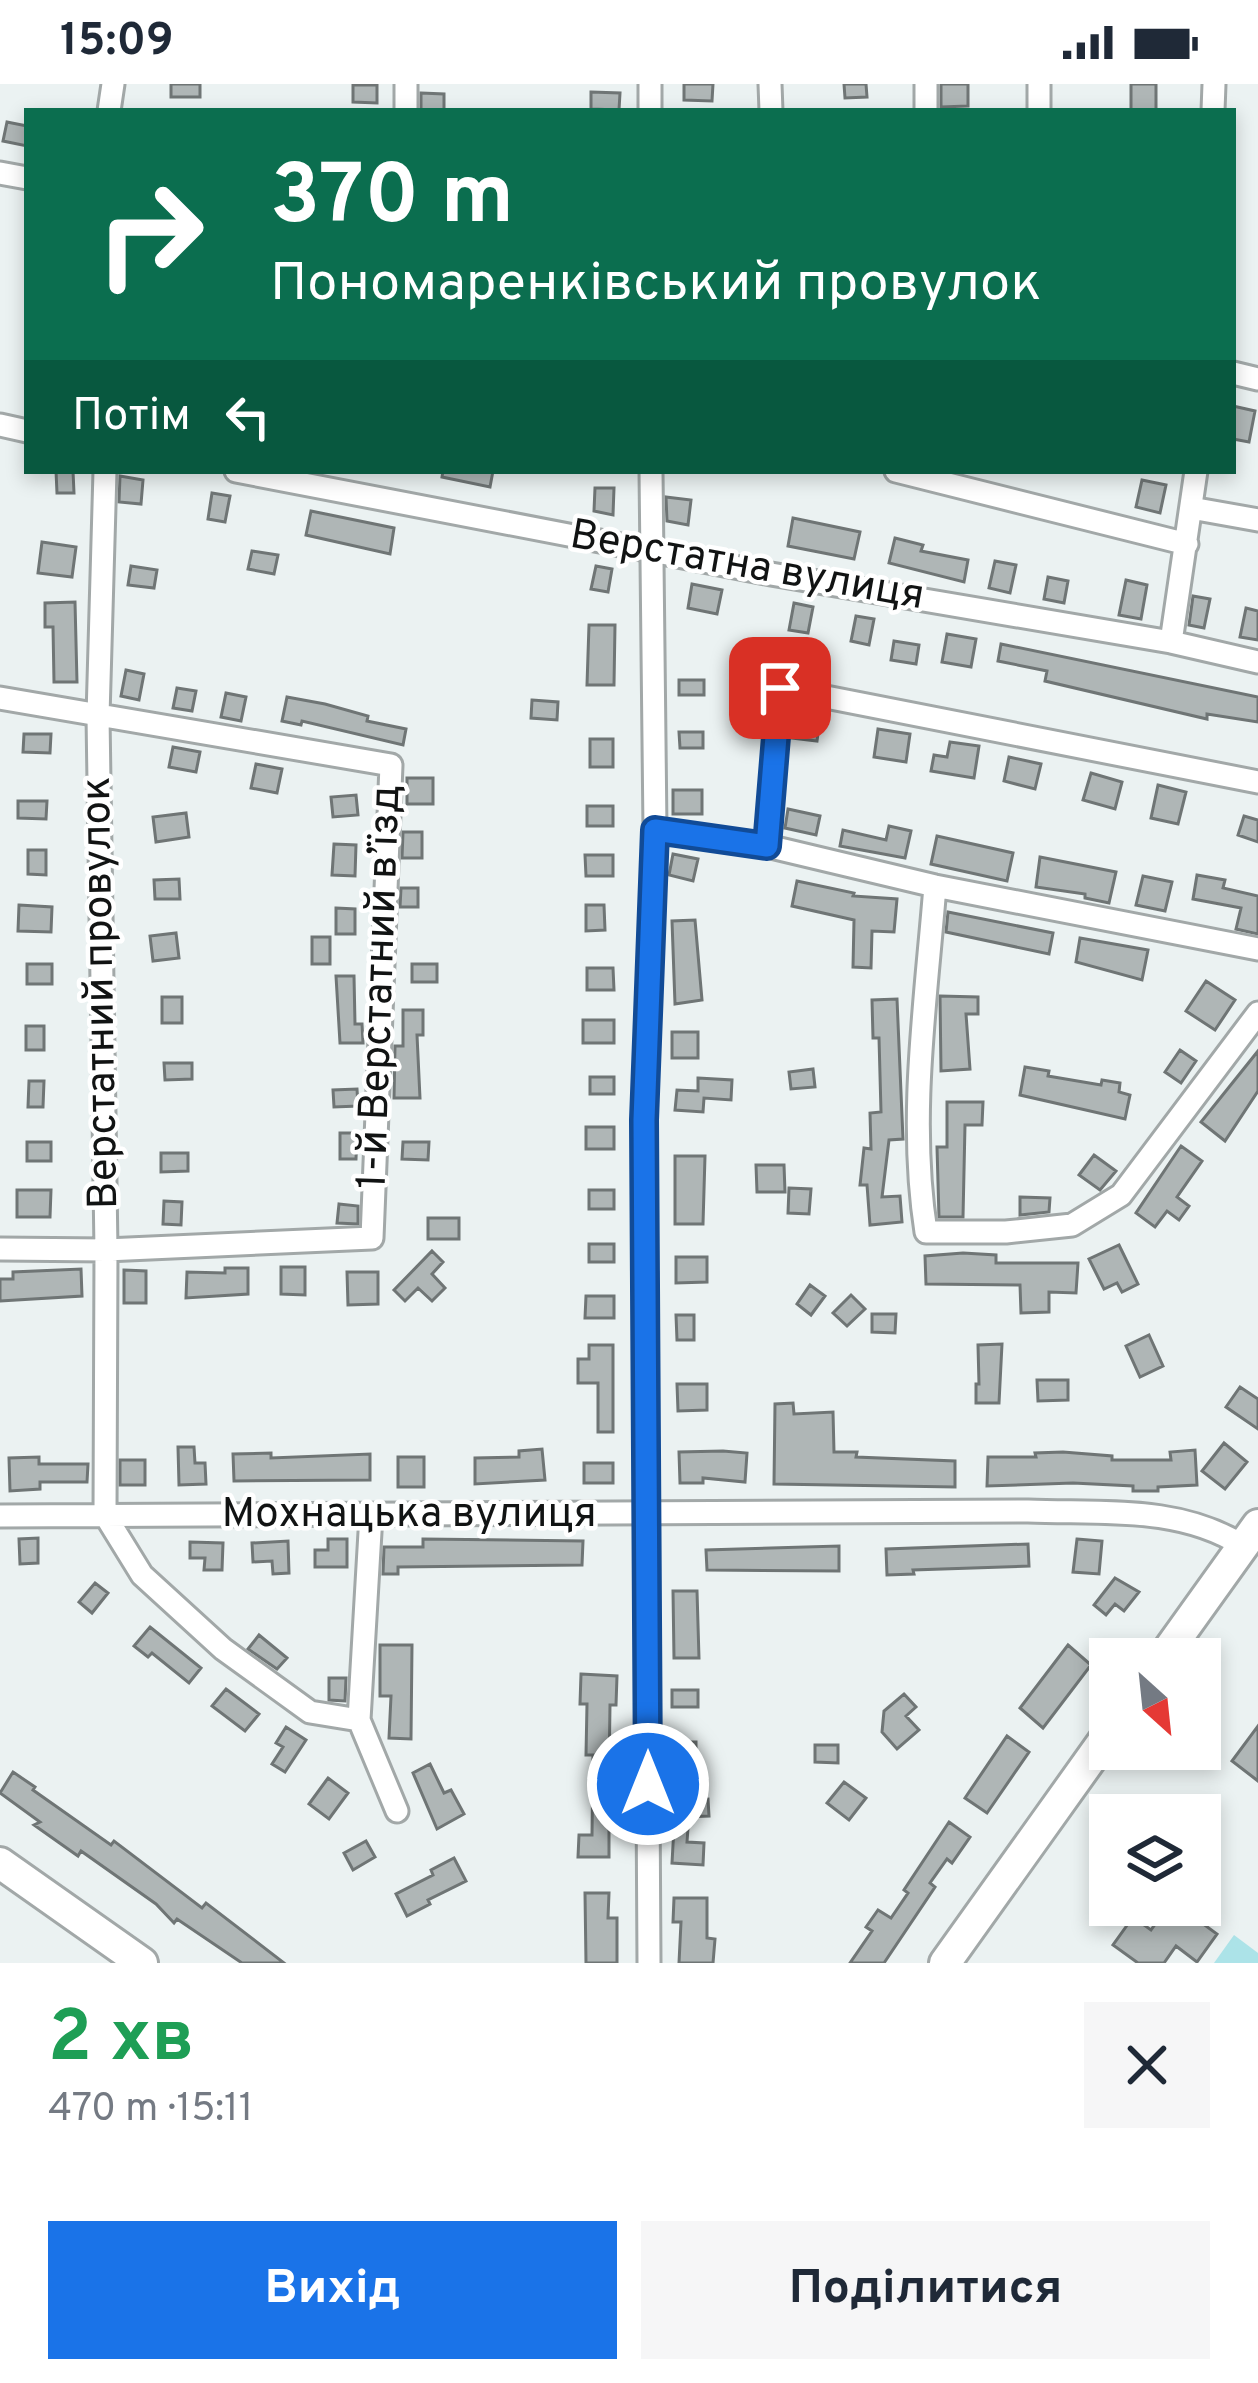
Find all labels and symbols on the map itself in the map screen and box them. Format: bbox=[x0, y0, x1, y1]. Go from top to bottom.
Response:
street label: Верстатна вулиця bbox=[566, 510, 928, 624]
pin bbox=[729, 637, 831, 739]
street label: Верстатний провулок bbox=[72, 776, 132, 1210]
street label: 1-й Верстатний в’їзд bbox=[347, 784, 415, 1190]
street label: Мохнацька вулиця bbox=[221, 1489, 597, 1542]
north arrow bbox=[1089, 1638, 1221, 1770]
position arrow bbox=[585, 1721, 711, 1847]

